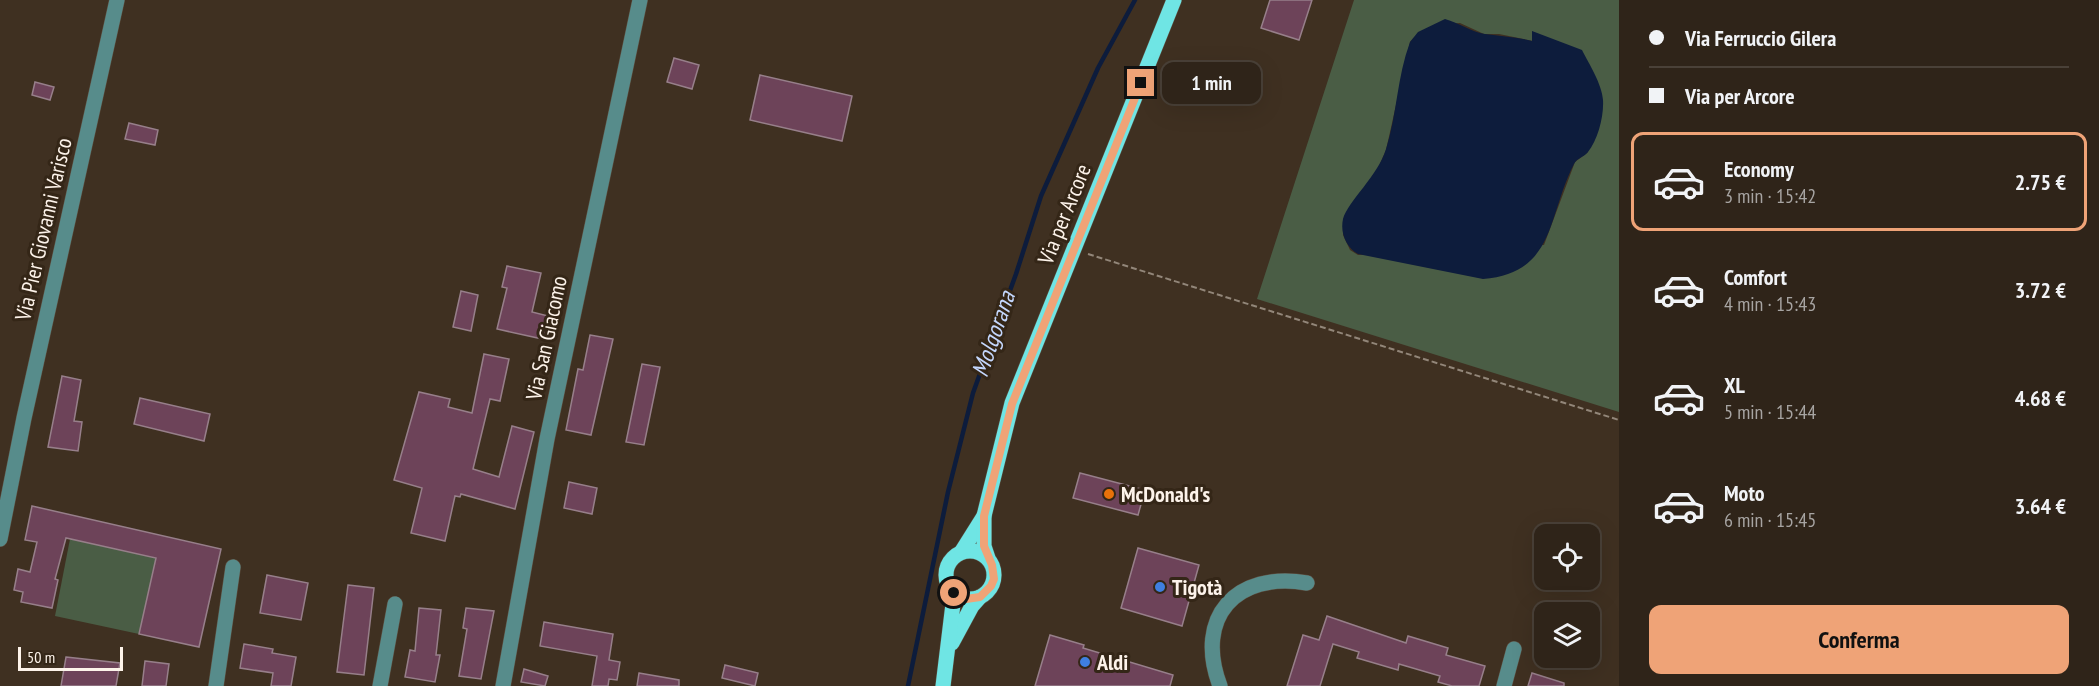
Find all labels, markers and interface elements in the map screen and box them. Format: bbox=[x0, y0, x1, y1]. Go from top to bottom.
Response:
text: Via Ferruccio Gilera bbox=[1685, 24, 1836, 52]
callout: 1 min bbox=[1162, 62, 1261, 104]
route end bbox=[1127, 69, 1154, 96]
text: 1 min bbox=[1191, 70, 1232, 96]
text: Via per Arcore bbox=[1685, 82, 1795, 110]
street label: Via Pier Giovanni Varisco bbox=[8, 135, 78, 324]
icon: car bbox=[1652, 155, 1706, 209]
text: Economy bbox=[1724, 155, 1794, 183]
street label: Via per Arcore bbox=[1031, 160, 1097, 269]
text: 2.75 € bbox=[2015, 168, 2066, 196]
text: 3 min · 15:42 bbox=[1724, 183, 1816, 209]
icon: car bbox=[1652, 263, 1706, 317]
text: Comfort bbox=[1724, 263, 1787, 291]
street label: Via San Giacomo bbox=[519, 273, 573, 404]
text: 3.72 € bbox=[2015, 276, 2066, 304]
water label: Molgorana bbox=[964, 286, 1022, 381]
text: 4 min · 15:43 bbox=[1724, 291, 1816, 317]
icon: car bbox=[1652, 371, 1706, 425]
text: XL bbox=[1724, 371, 1745, 399]
text: 4.68 € bbox=[2015, 384, 2066, 412]
text: 5 min · 15:44 bbox=[1724, 399, 1816, 425]
icon: car bbox=[1652, 479, 1706, 533]
text: Moto bbox=[1724, 479, 1765, 507]
place label: McDonald's bbox=[1121, 480, 1210, 508]
marker: McDonald's bbox=[1102, 487, 1116, 501]
text: 3.64 € bbox=[2015, 492, 2066, 520]
text: 6 min · 15:45 bbox=[1724, 507, 1816, 533]
map controls bbox=[1534, 524, 1600, 668]
button: locate bbox=[1534, 524, 1600, 590]
place label: Tigotà bbox=[1172, 573, 1222, 601]
route start bbox=[940, 579, 967, 606]
marker: Tigotà bbox=[1153, 580, 1167, 594]
button: layers bbox=[1534, 602, 1600, 668]
button: Conferma bbox=[1649, 605, 2069, 674]
scale bar bbox=[18, 644, 123, 672]
text: 50 m bbox=[27, 647, 55, 667]
place label: Aldi bbox=[1096, 648, 1128, 676]
marker: Aldi bbox=[1078, 655, 1092, 669]

